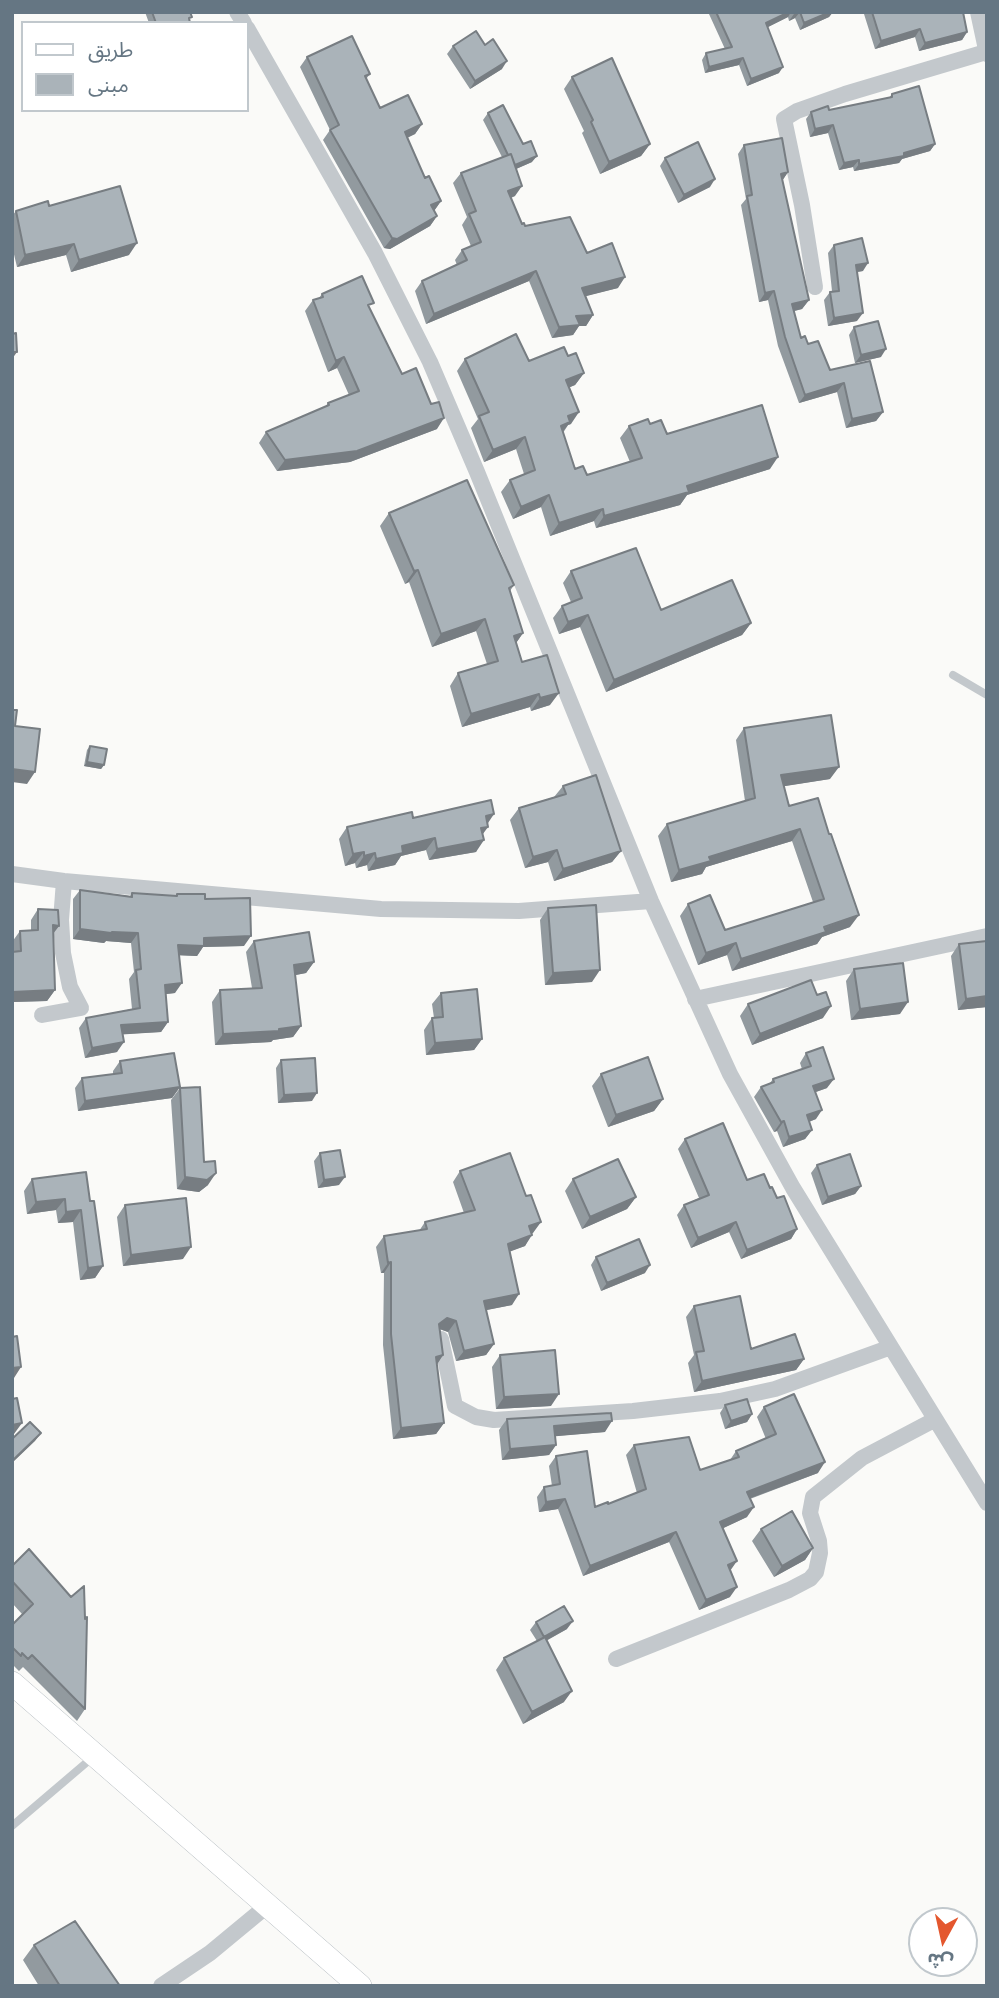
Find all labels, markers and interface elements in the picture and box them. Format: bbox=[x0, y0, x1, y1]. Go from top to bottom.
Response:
legend bbox=[21, 21, 248, 112]
text: طريق bbox=[88, 35, 133, 64]
text: مبنى bbox=[88, 70, 129, 99]
north arrow bbox=[908, 1907, 978, 1977]
text: ش bbox=[926, 1946, 955, 1976]

